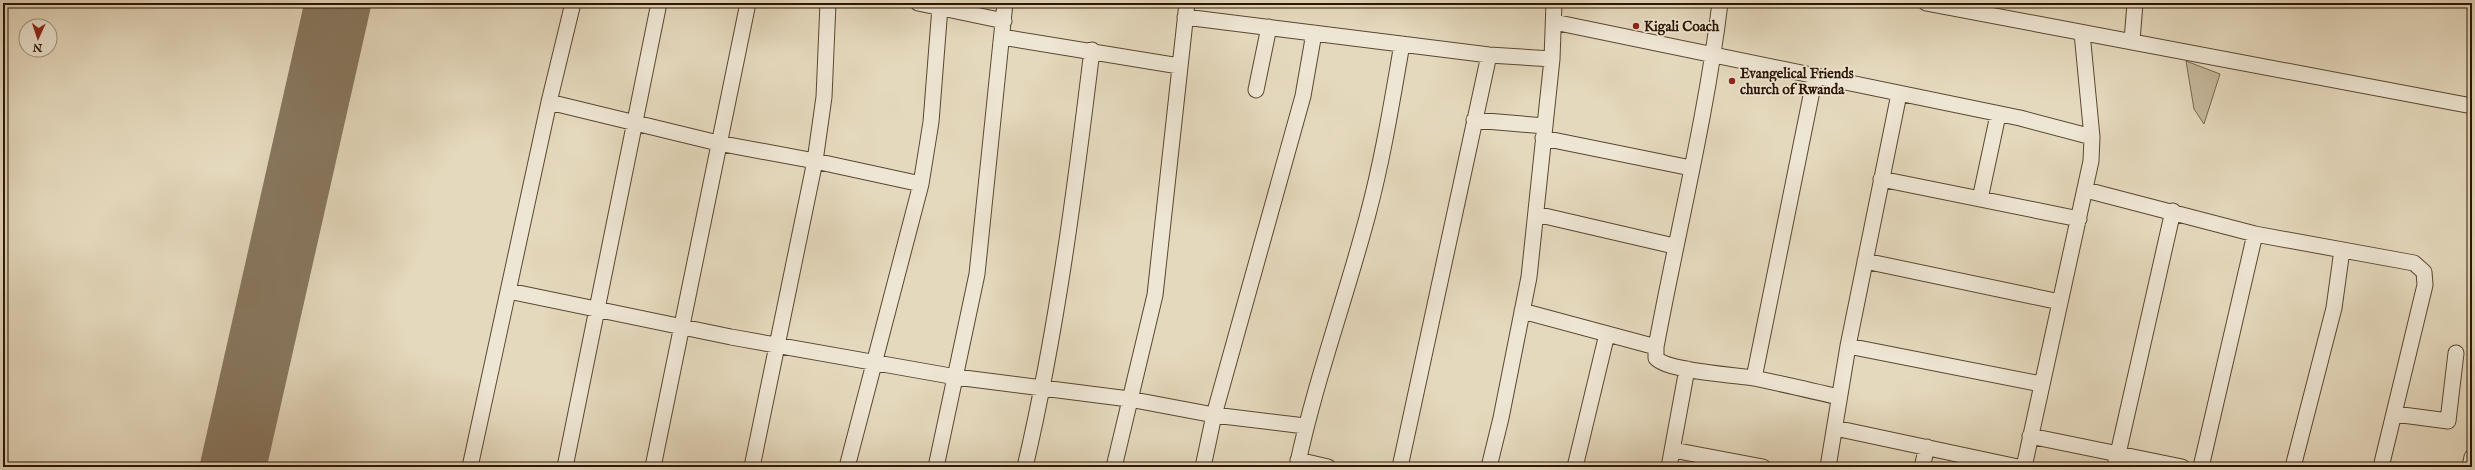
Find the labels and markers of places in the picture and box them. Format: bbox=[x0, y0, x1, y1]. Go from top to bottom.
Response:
place label: Kigali Coach bbox=[1644, 18, 1720, 36]
marker: Kigali Coach bbox=[1631, 21, 1641, 31]
place label: Evangelical Friends church of Rwanda bbox=[1740, 65, 1854, 99]
marker: Evangelical Friends church of Rwanda bbox=[1727, 76, 1737, 86]

